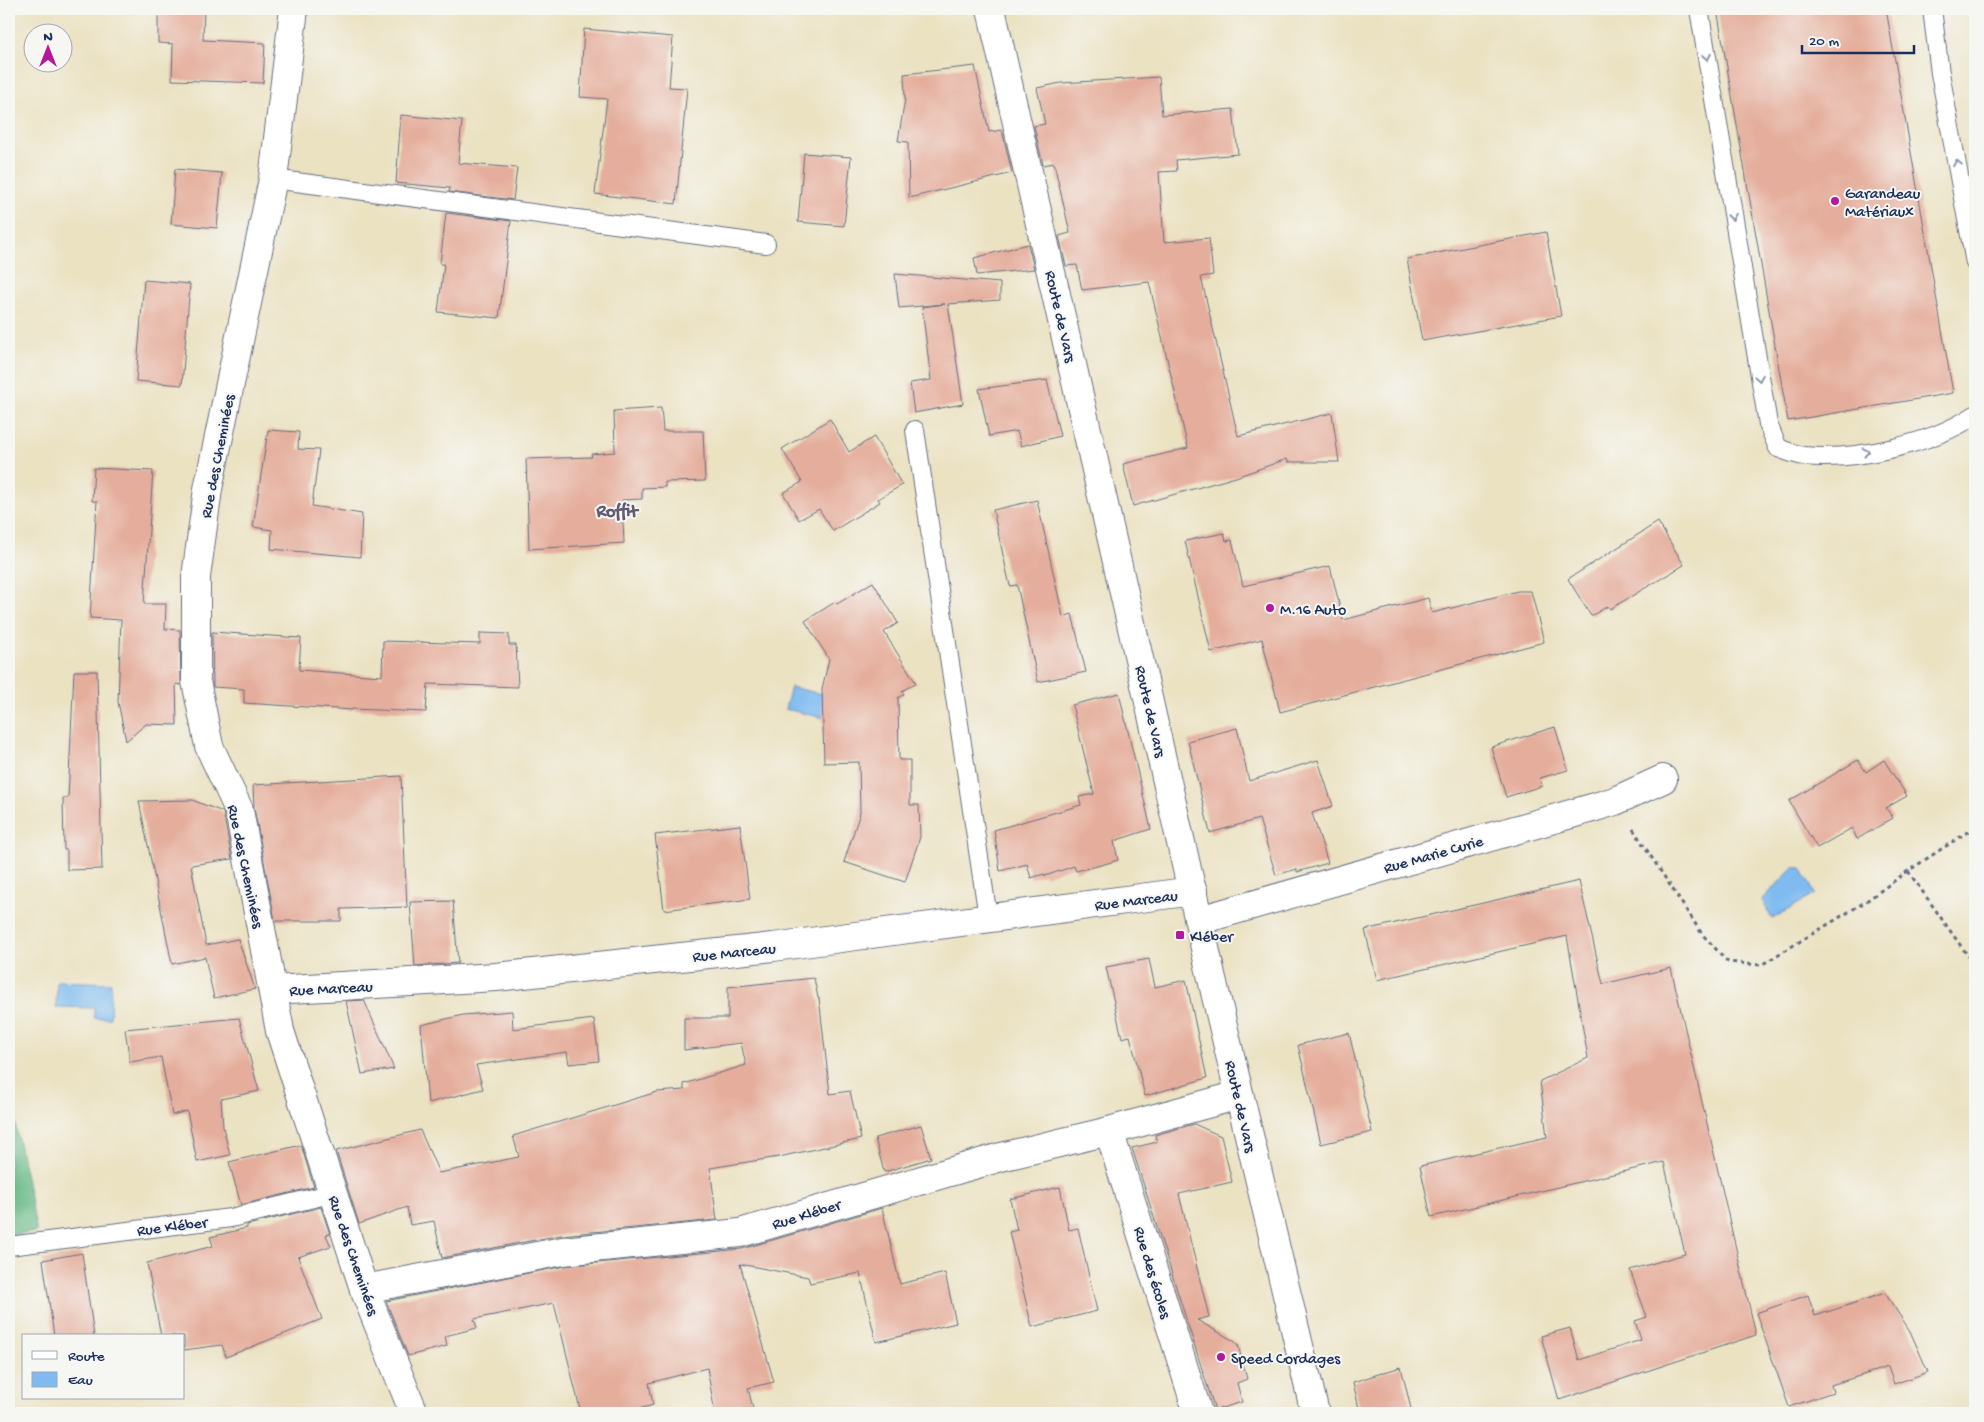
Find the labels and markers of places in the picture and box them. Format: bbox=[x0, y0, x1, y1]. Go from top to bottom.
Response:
place label: Garandeau Matériaux bbox=[1845, 186, 1921, 223]
marker: Garandeau Matériaux bbox=[1829, 195, 1841, 207]
marker: M.16 Auto bbox=[1264, 602, 1276, 614]
place label: M.16 Auto bbox=[1280, 602, 1346, 621]
marker: Kléber bbox=[1174, 929, 1186, 941]
place label: Kléber bbox=[1190, 929, 1234, 948]
marker: Speed Cordages bbox=[1215, 1351, 1227, 1363]
place label: Speed Cordages bbox=[1231, 1351, 1341, 1370]

